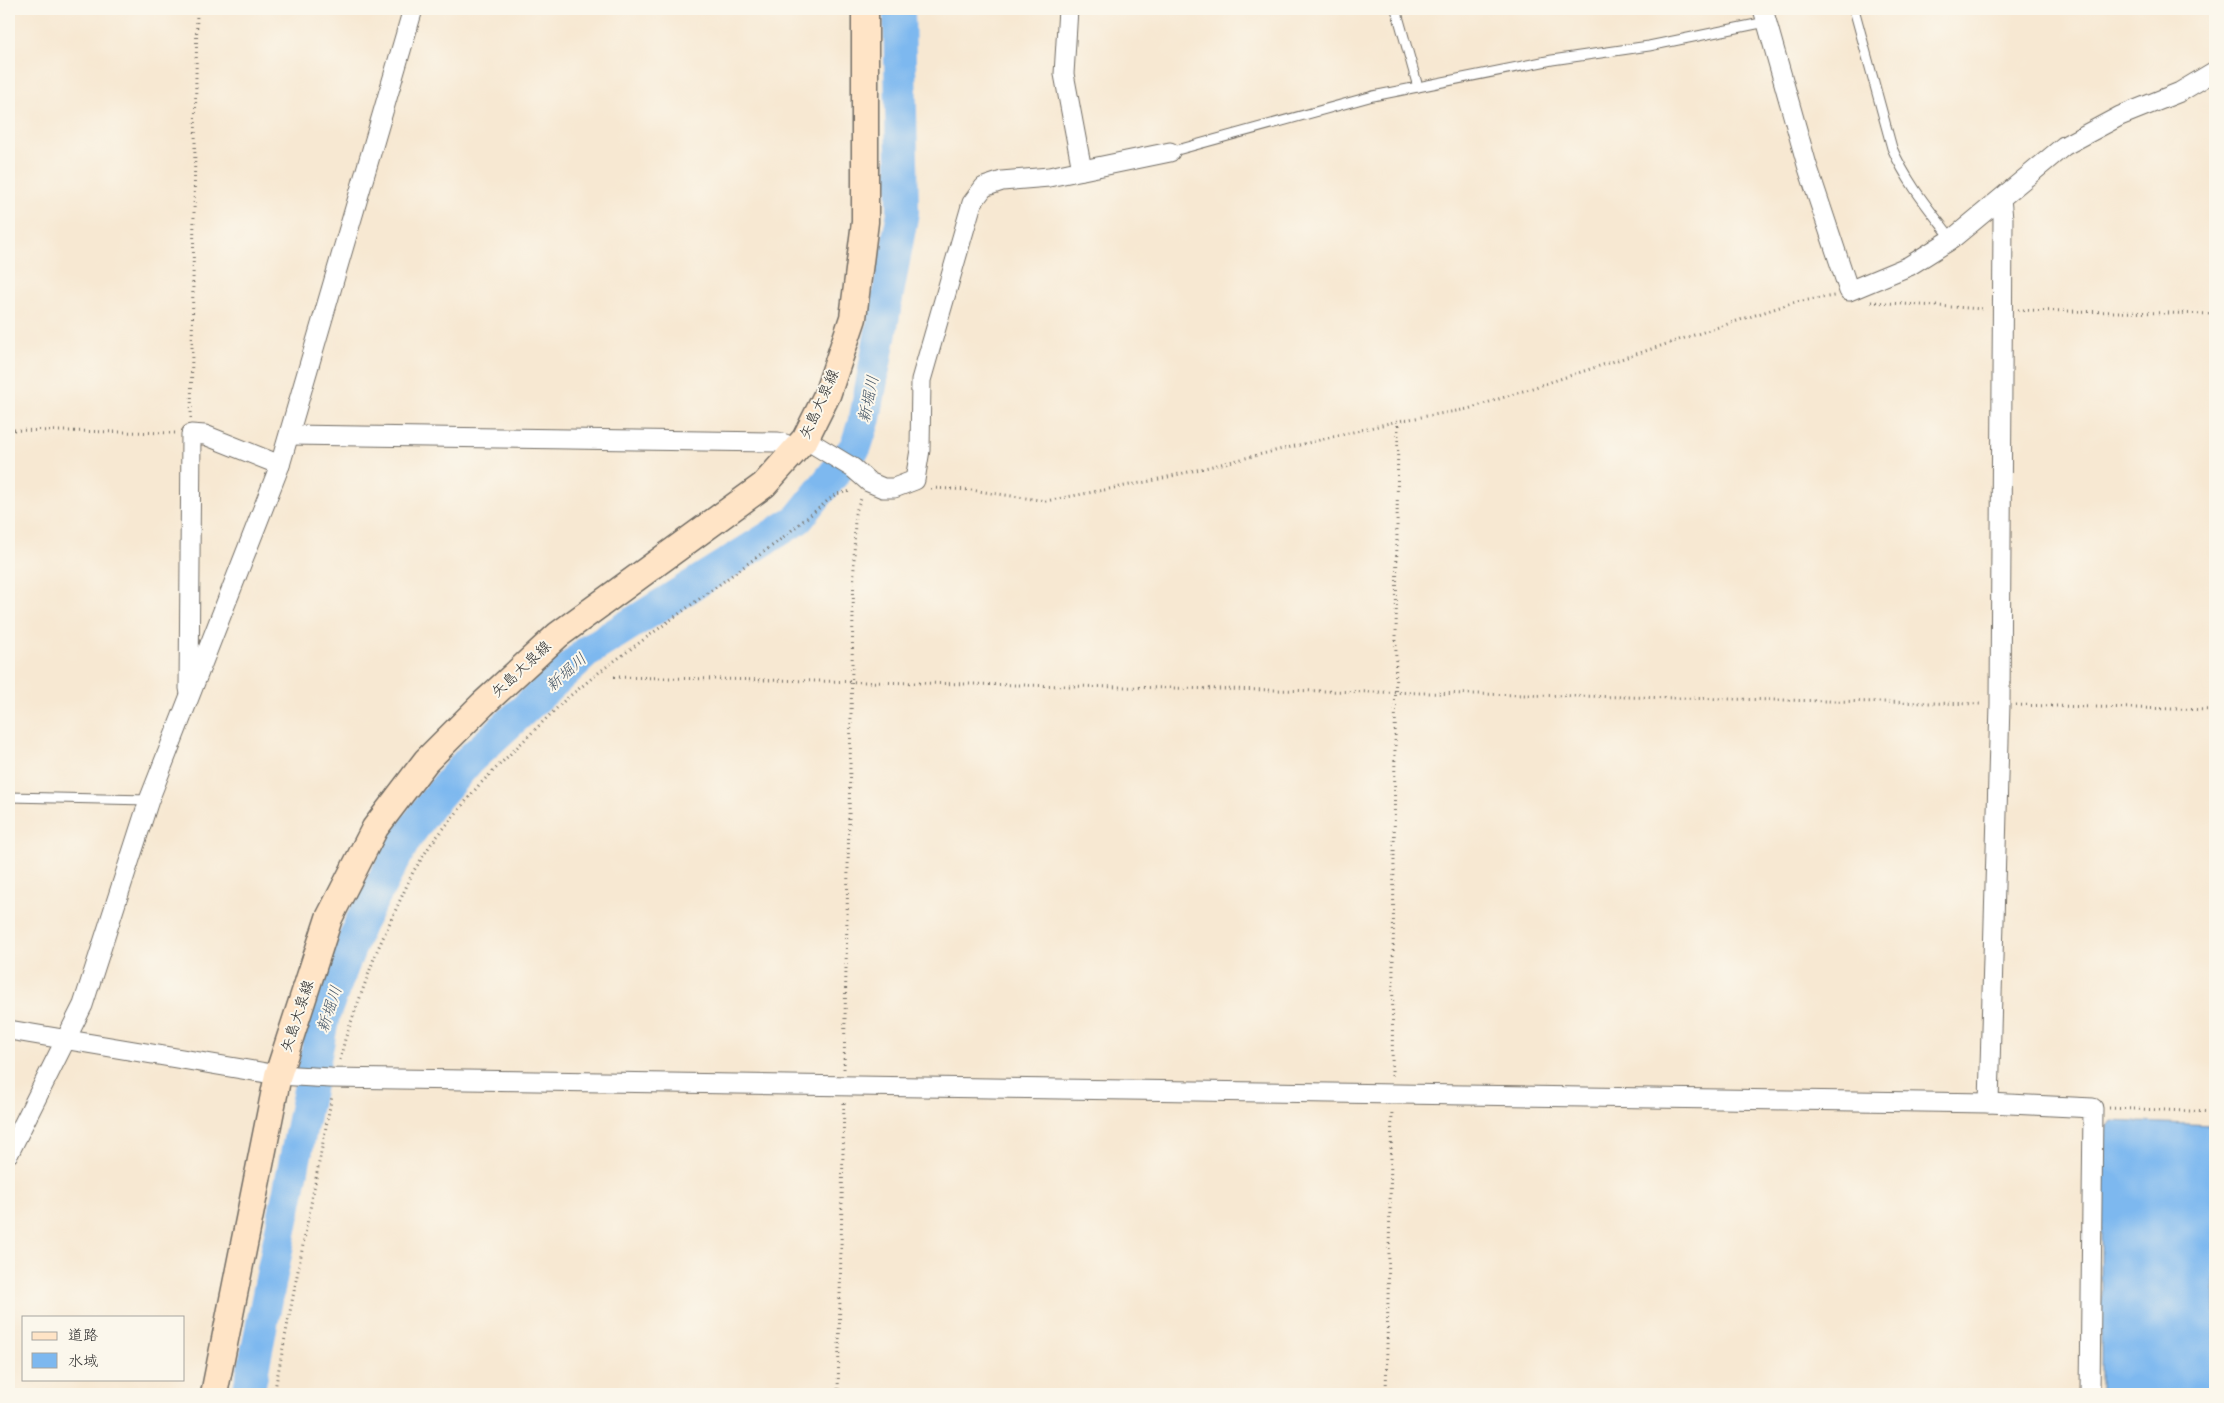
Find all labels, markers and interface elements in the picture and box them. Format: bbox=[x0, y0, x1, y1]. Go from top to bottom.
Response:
street label: 矢島大泉線 bbox=[795, 366, 843, 442]
water label: 新堀川 bbox=[853, 373, 883, 425]
street label: 矢島大泉線 bbox=[487, 636, 555, 702]
water label: 新堀川 bbox=[541, 648, 591, 696]
street label: 矢島大泉線 bbox=[276, 977, 318, 1055]
water label: 新堀川 bbox=[312, 983, 346, 1035]
legend bbox=[22, 1316, 185, 1380]
text: 道路 bbox=[68, 1325, 98, 1345]
text: 水域 bbox=[68, 1351, 98, 1371]

